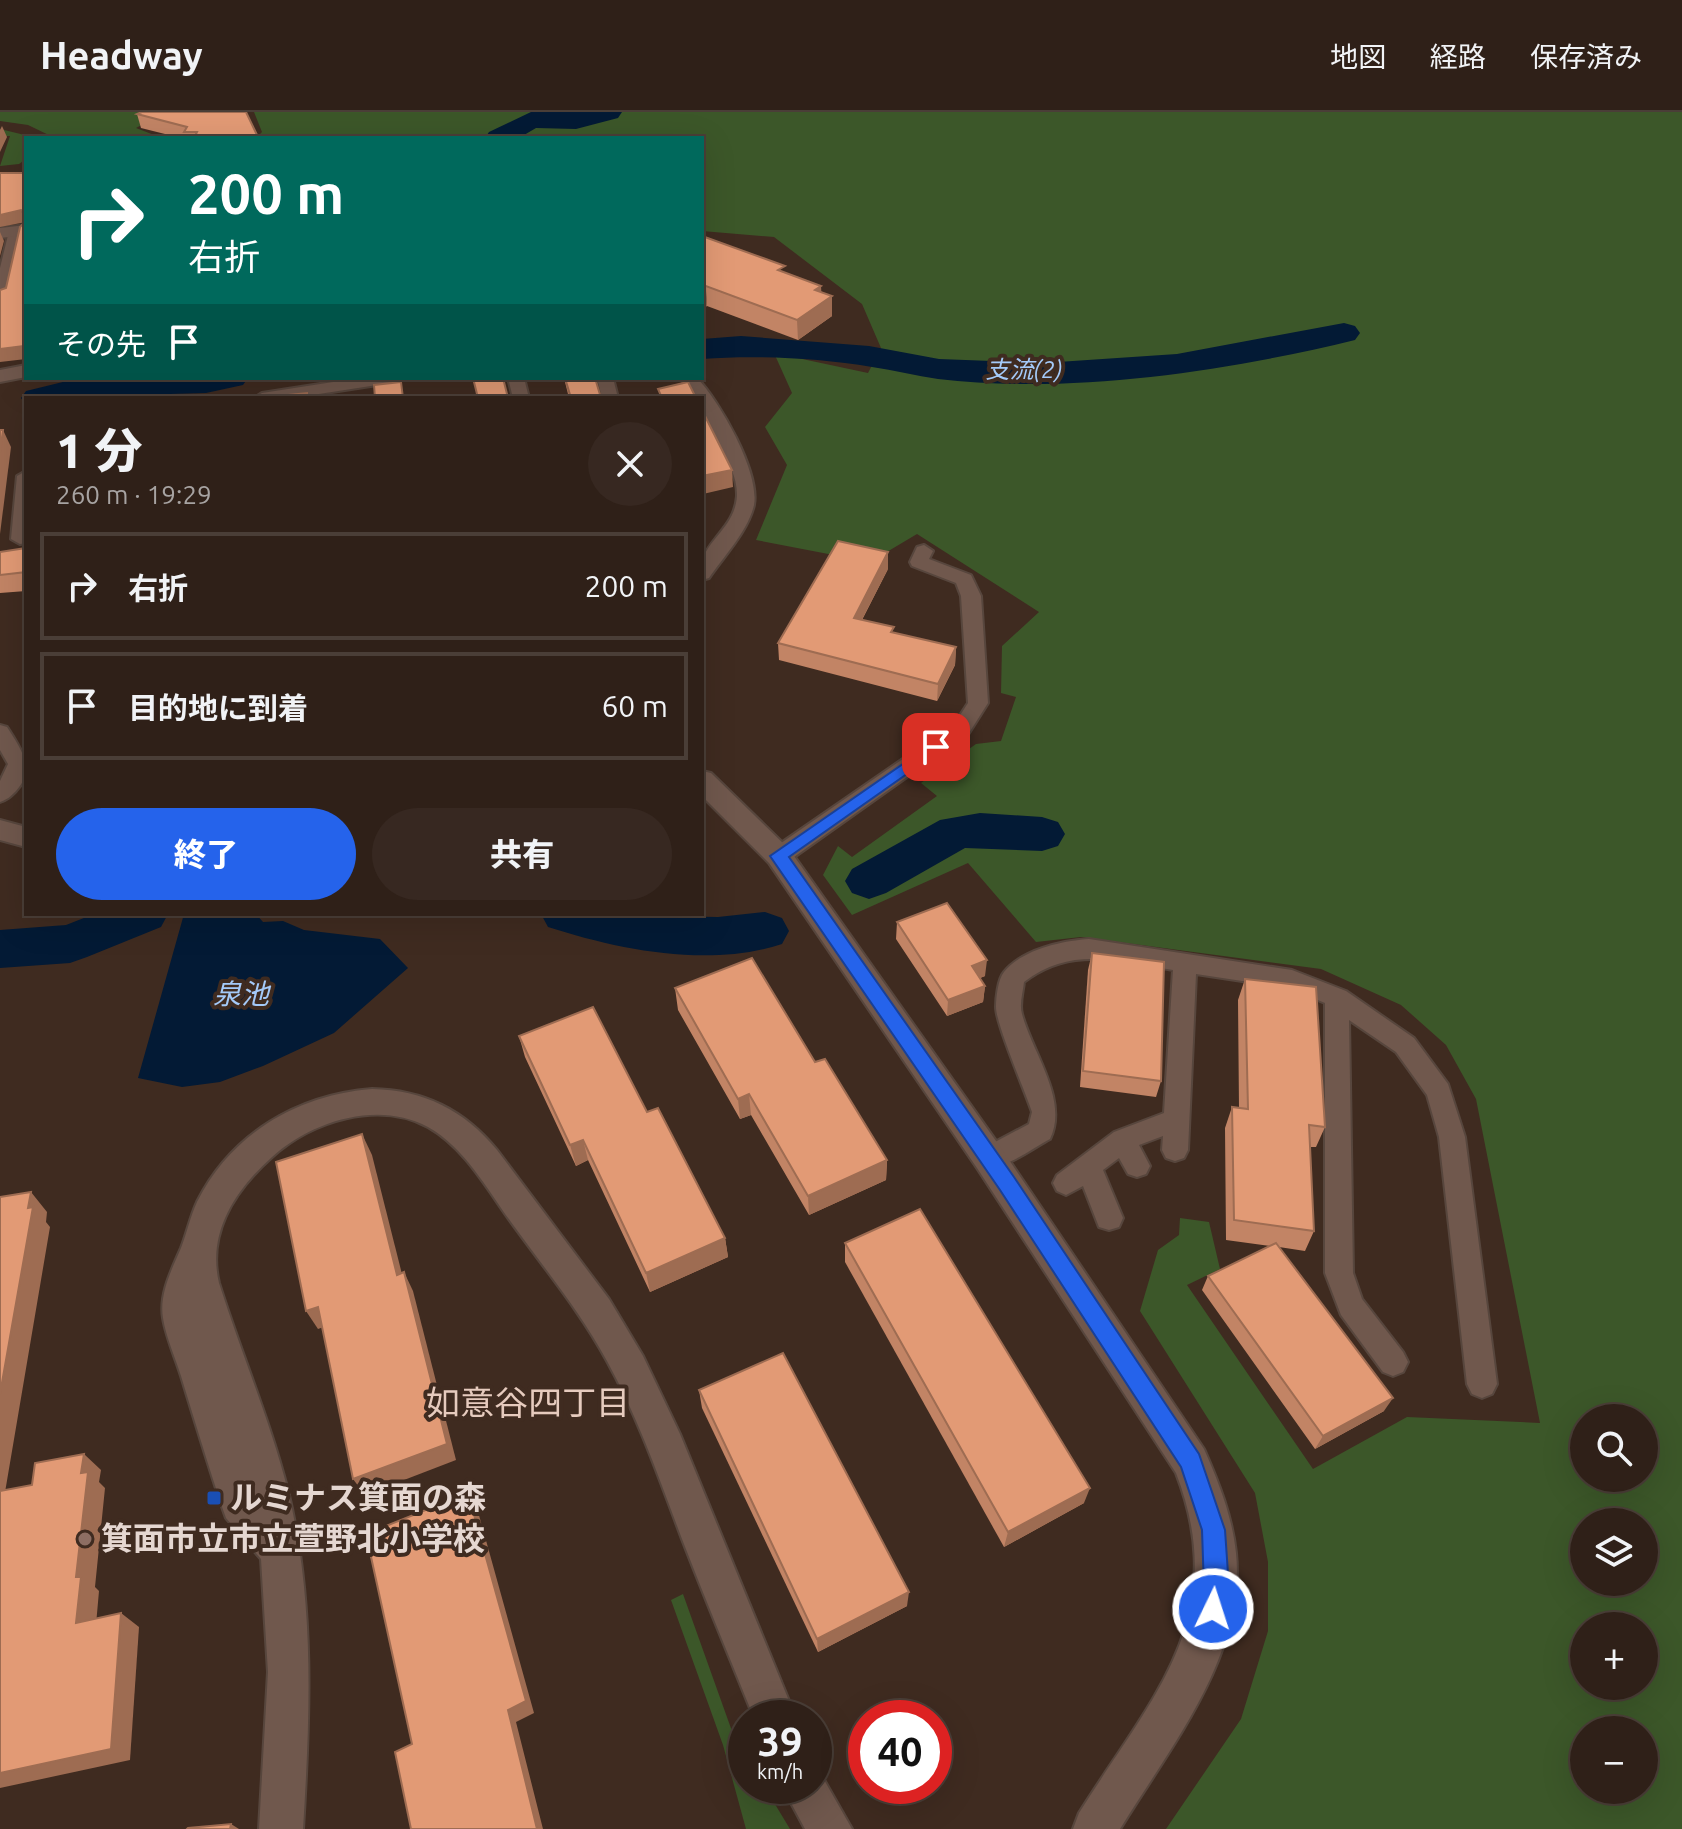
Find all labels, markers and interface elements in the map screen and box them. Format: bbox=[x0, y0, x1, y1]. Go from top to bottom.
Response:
text: Headway bbox=[40, 34, 203, 76]
text: 地図 bbox=[1330, 41, 1386, 72]
text: 経路 bbox=[1430, 41, 1486, 72]
text: 保存済み bbox=[1530, 41, 1642, 72]
text: 200 m bbox=[188, 162, 344, 225]
icon: right bbox=[56, 168, 160, 272]
text: 右折 bbox=[188, 236, 260, 277]
icon: arrive bbox=[162, 320, 206, 364]
text: その先 bbox=[56, 327, 146, 361]
water label: 支流(2) bbox=[986, 356, 1062, 383]
button: close bbox=[588, 422, 672, 506]
text: 1 分 bbox=[56, 423, 143, 477]
text: 260 m · 19:29 bbox=[56, 480, 212, 509]
icon: right bbox=[60, 564, 104, 608]
text: 200 m bbox=[584, 569, 668, 603]
text: 右折 bbox=[128, 571, 188, 605]
icon: arrive bbox=[60, 684, 104, 728]
text: 60 m bbox=[601, 689, 668, 723]
text: 目的地に到着 bbox=[128, 691, 308, 725]
pin bbox=[902, 713, 970, 781]
icon: arrive bbox=[914, 725, 958, 769]
button: 終了 bbox=[56, 808, 356, 900]
button: 共有 bbox=[372, 808, 672, 900]
water label: 泉池 bbox=[213, 978, 272, 1009]
district label: 如意谷四丁目 bbox=[426, 1383, 630, 1421]
map controls bbox=[1570, 1404, 1658, 1804]
button: search bbox=[1570, 1404, 1658, 1492]
place label: ルミナス箕面の森 bbox=[230, 1479, 486, 1515]
marker: ルミナス箕面の森 bbox=[205, 1489, 223, 1507]
button: layers bbox=[1570, 1508, 1658, 1596]
place label: 箕面市立市立萱野北小学校 bbox=[101, 1520, 485, 1556]
marker: 箕面市立市立萱野北小学校 bbox=[76, 1530, 94, 1548]
position arrow bbox=[1171, 1567, 1255, 1651]
button: + bbox=[1570, 1612, 1658, 1700]
speed limit sign: 40 bbox=[848, 1700, 952, 1804]
button: − bbox=[1570, 1716, 1658, 1804]
text: 39 bbox=[757, 1719, 803, 1764]
text: km/h bbox=[757, 1760, 803, 1783]

